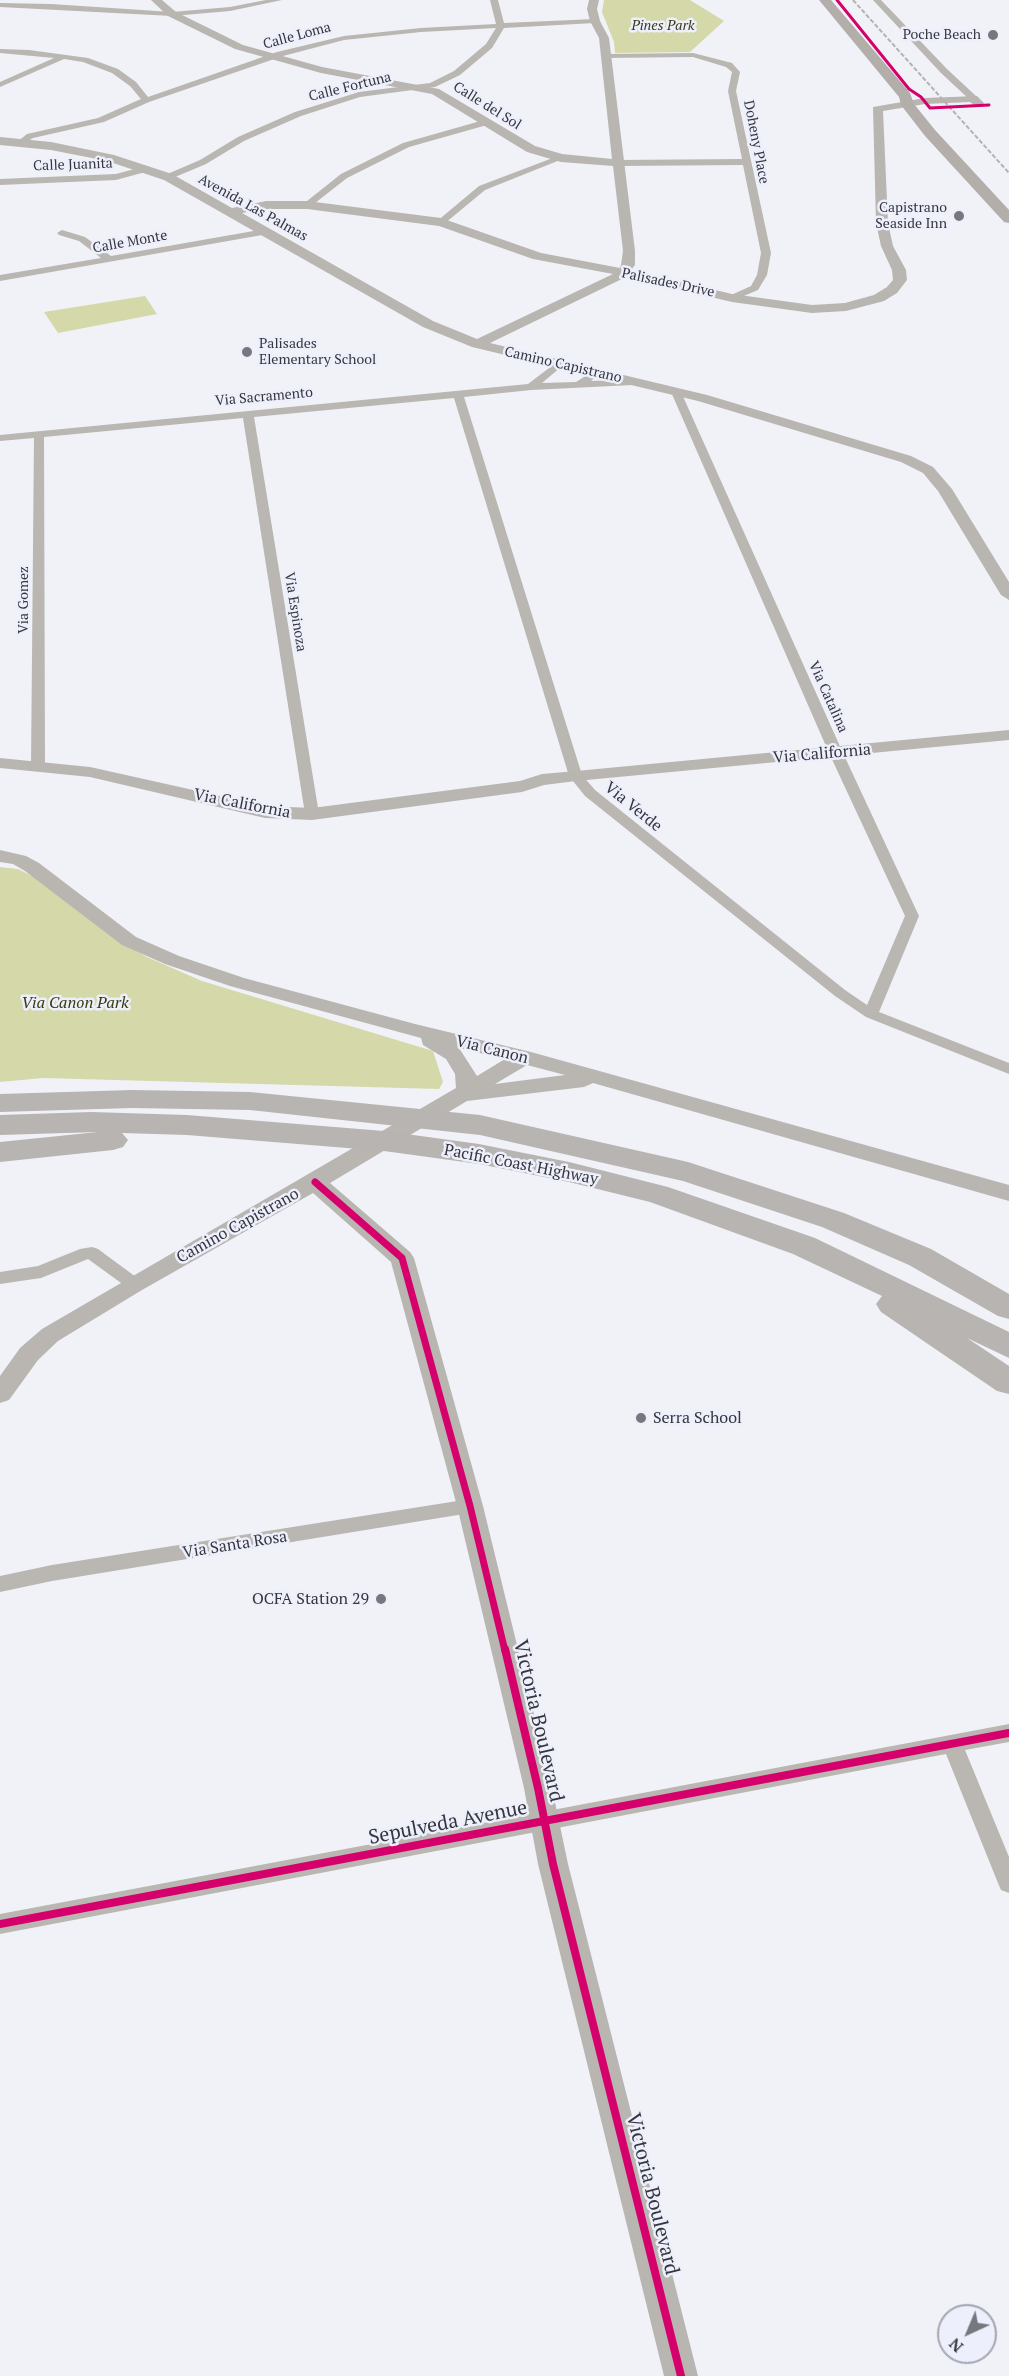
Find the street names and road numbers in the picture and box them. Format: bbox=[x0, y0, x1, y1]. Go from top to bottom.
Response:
street label: Calle Loma bbox=[261, 19, 333, 53]
street label: Calle Fortuna bbox=[307, 69, 393, 105]
street label: Calle del Sol bbox=[450, 79, 524, 133]
street label: Doheny Place bbox=[740, 99, 772, 185]
street label: Calle Juanita bbox=[33, 155, 113, 175]
street label: Avenida Las Palmas bbox=[195, 171, 311, 245]
street label: Calle Monte bbox=[91, 227, 169, 257]
street label: Palisades Drive bbox=[620, 265, 716, 301]
street label: Camino Capistrano bbox=[503, 343, 623, 387]
street label: Via Sacramento bbox=[214, 384, 314, 410]
street label: Via Gomez bbox=[16, 566, 32, 634]
street label: Via Espinoza bbox=[280, 571, 310, 653]
street label: Via Catalina bbox=[805, 659, 851, 735]
street label: Via California bbox=[772, 740, 872, 768]
street label: Via Verde bbox=[600, 778, 666, 836]
street label: Via California bbox=[192, 785, 292, 823]
street label: Via Canon bbox=[454, 1032, 530, 1068]
street label: Pacific Coast Highway bbox=[442, 1141, 600, 1189]
street label: Camino Capistrano bbox=[173, 1184, 303, 1268]
street label: Via Santa Rosa bbox=[181, 1527, 289, 1563]
street label: Victoria Boulevard bbox=[508, 1638, 568, 1804]
street label: Sepulveda Avenue bbox=[367, 1796, 529, 1850]
street label: Victoria Boulevard bbox=[620, 2111, 684, 2277]

